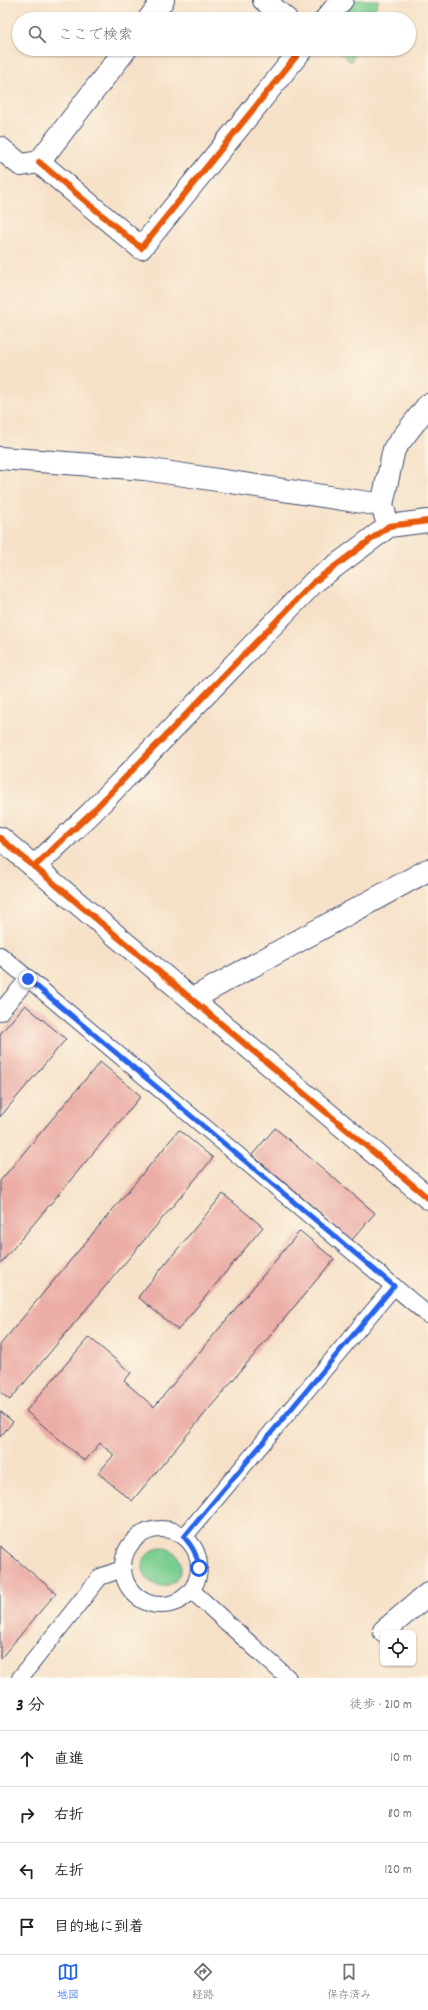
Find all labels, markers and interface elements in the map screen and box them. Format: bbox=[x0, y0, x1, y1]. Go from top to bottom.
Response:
search box bbox=[12, 12, 416, 56]
icon: search bbox=[26, 23, 48, 45]
text: ここで検索 bbox=[58, 25, 133, 47]
route end bbox=[19, 970, 37, 988]
route start bbox=[190, 1559, 208, 1577]
map controls bbox=[380, 1630, 416, 1666]
button: locate bbox=[380, 1630, 416, 1666]
text: 3 分 bbox=[16, 1695, 44, 1719]
text: 徒歩 · 210 m bbox=[350, 1696, 412, 1715]
icon: ahead bbox=[16, 1748, 38, 1770]
text: 直進 bbox=[54, 1749, 84, 1771]
text: 10 m bbox=[390, 1749, 412, 1768]
icon: right bbox=[16, 1804, 38, 1826]
text: 右折 bbox=[54, 1805, 84, 1827]
text: 80 m bbox=[388, 1805, 412, 1824]
icon: left bbox=[16, 1860, 38, 1882]
text: 左折 bbox=[54, 1861, 84, 1883]
text: 120 m bbox=[384, 1861, 412, 1880]
icon: arrive bbox=[16, 1916, 38, 1938]
text: 目的地に到着 bbox=[54, 1917, 144, 1939]
tab: 地図 bbox=[57, 1961, 79, 2004]
tab: 経路 bbox=[192, 1961, 214, 2004]
tab: 保存済み bbox=[327, 1961, 371, 2004]

